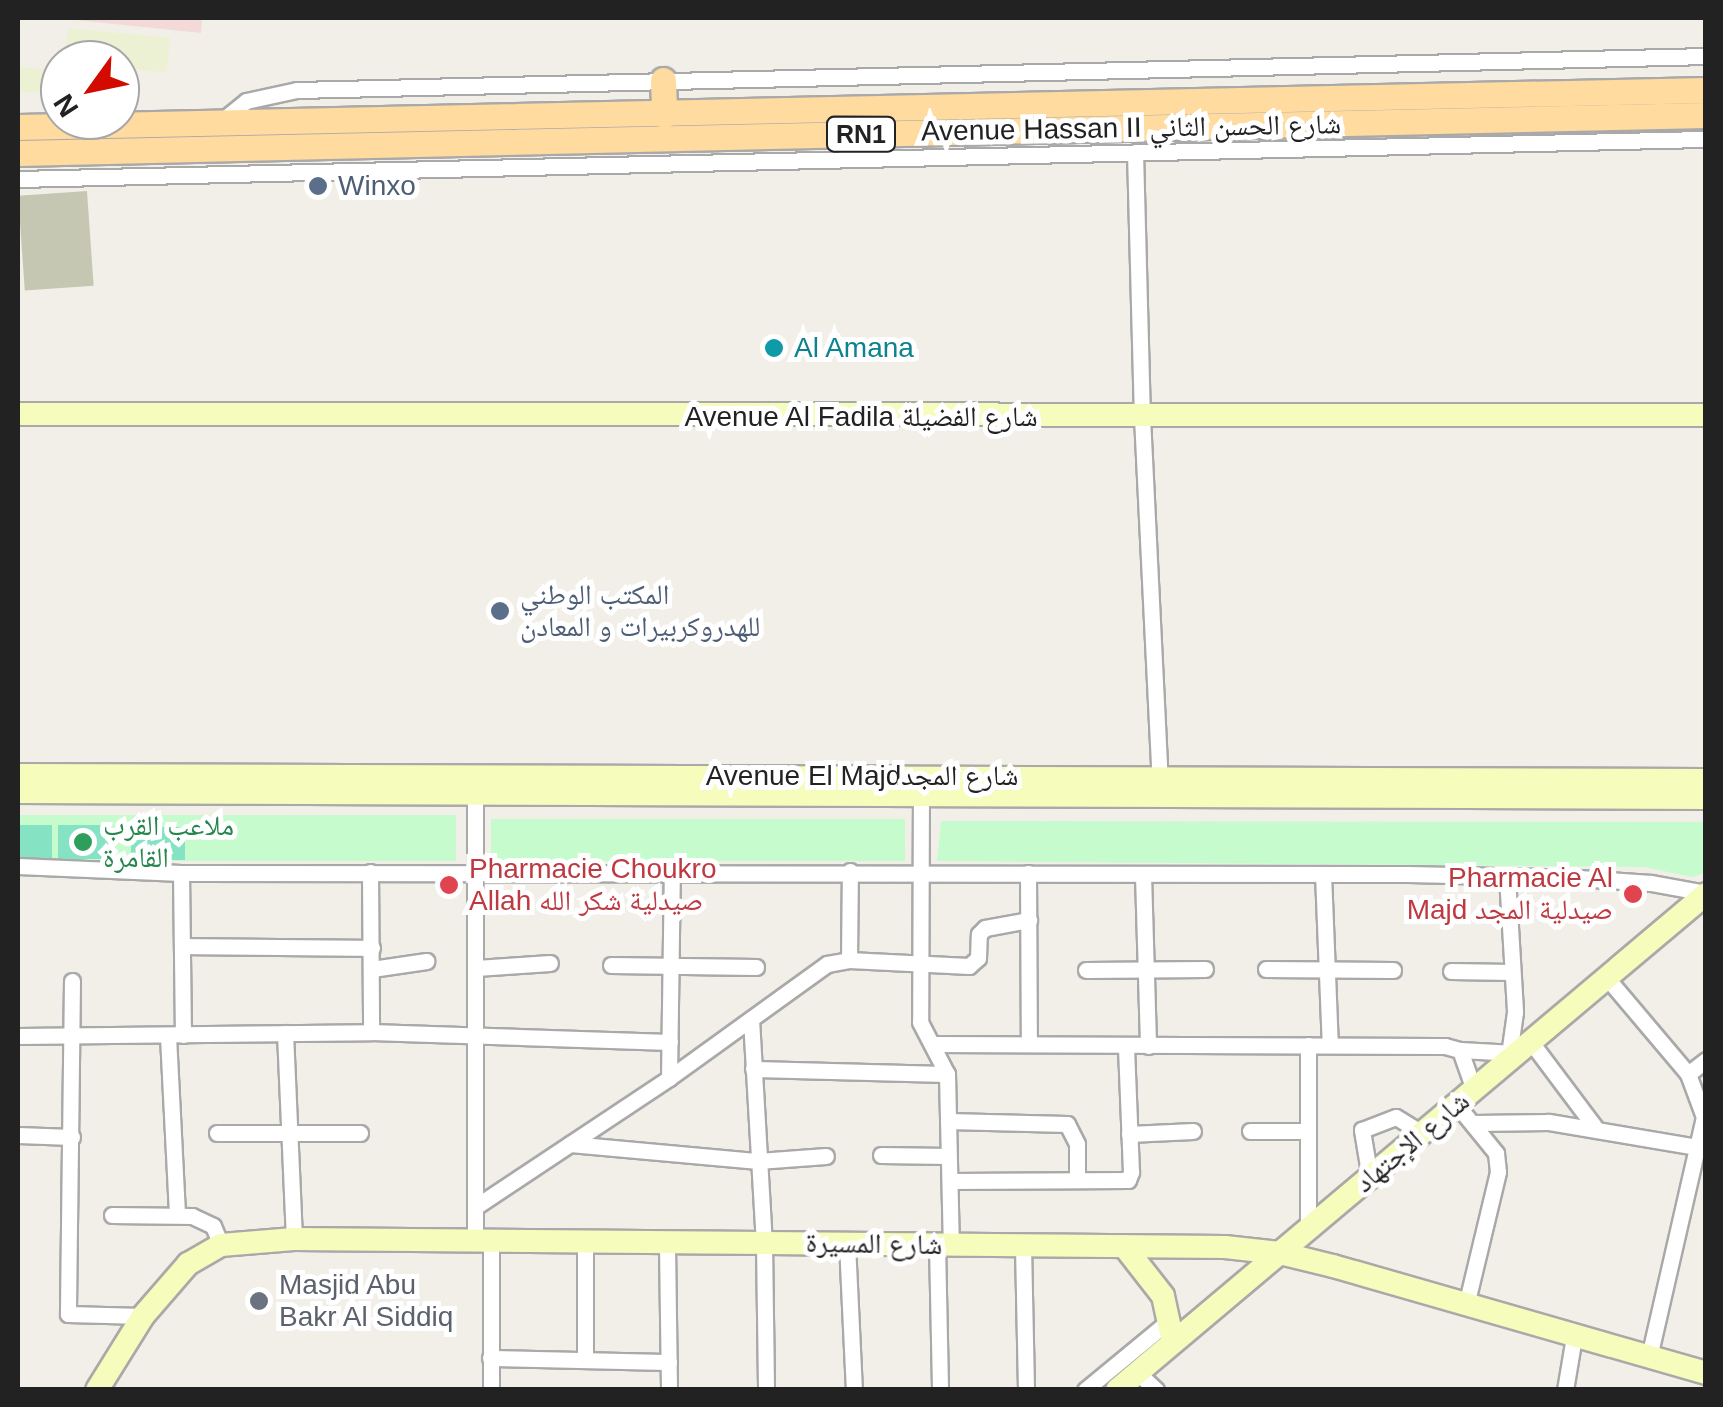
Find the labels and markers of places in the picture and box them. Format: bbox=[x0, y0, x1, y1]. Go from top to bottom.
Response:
place label: Winxo bbox=[338, 169, 416, 203]
marker: Winxo bbox=[307, 175, 329, 197]
place label: Al Amana bbox=[794, 331, 915, 365]
marker: Al Amana bbox=[763, 337, 785, 359]
place label: المكتب الوطني للهدروكربيرات و المعادن bbox=[520, 578, 760, 644]
marker: المكتب الوطني للهدروكربيرات و المعادن bbox=[489, 600, 511, 622]
place label: ملاعب القرب القامرة bbox=[103, 809, 234, 875]
marker: ملاعب القرب القامرة bbox=[72, 831, 94, 853]
place label: Pharmacie Choukro Allah صيدلية شكر الله bbox=[469, 852, 716, 918]
place label: Pharmacie Al Majd صيدلية المجد bbox=[1407, 861, 1613, 927]
marker: Pharmacie Choukro Allah صيدلية شكر الله bbox=[438, 874, 460, 896]
marker: Pharmacie Al Majd صيدلية المجد bbox=[1622, 883, 1644, 905]
place label: Masjid Abu Bakr Al Siddiq bbox=[279, 1268, 455, 1334]
marker: Masjid Abu Bakr Al Siddiq bbox=[248, 1290, 270, 1312]

